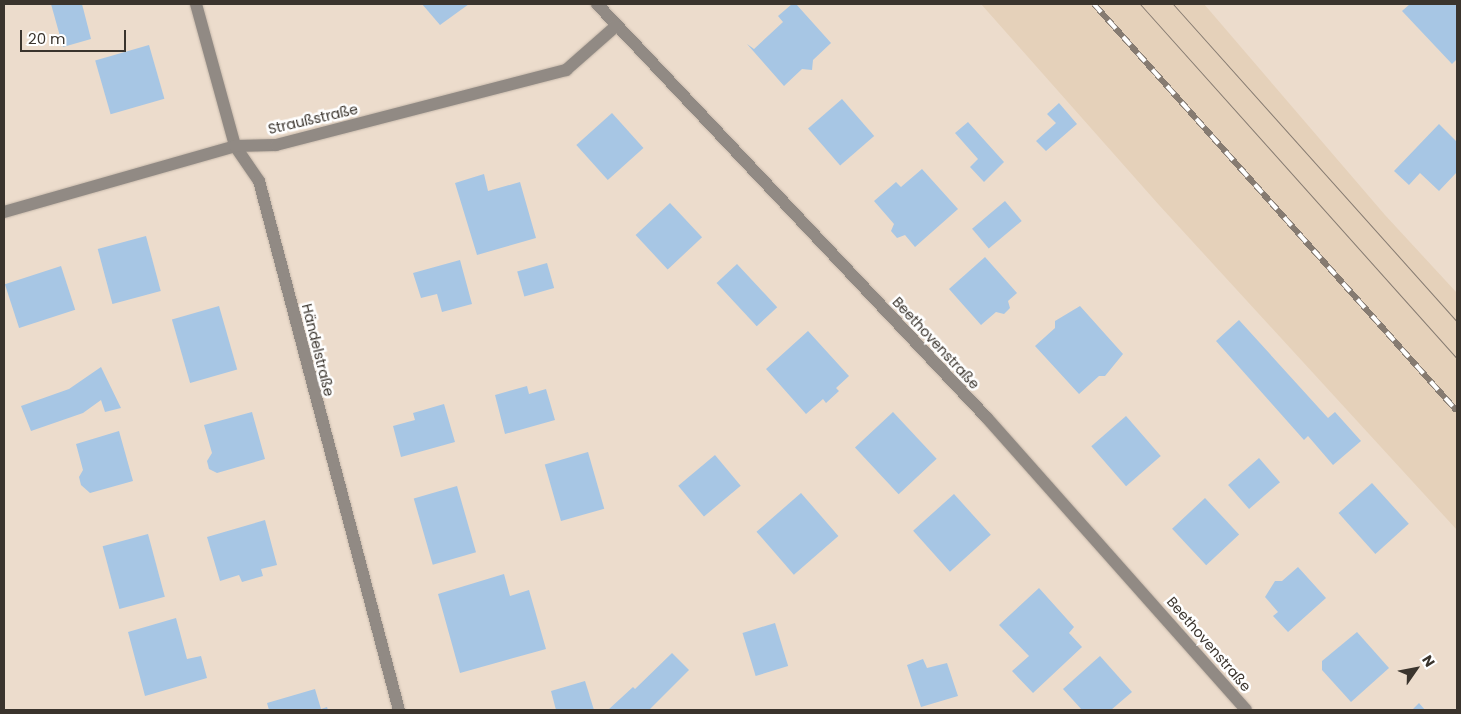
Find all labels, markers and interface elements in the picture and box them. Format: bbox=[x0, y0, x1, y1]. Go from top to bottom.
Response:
scale bar bbox=[22, 20, 129, 52]
text: 20 m bbox=[28, 28, 66, 49]
street label: Straußstraße bbox=[266, 100, 360, 138]
street label: Beethovenstraße bbox=[889, 293, 983, 393]
street label: Händelstraße bbox=[298, 302, 338, 398]
street label: Beethovenstraße bbox=[1163, 593, 1255, 695]
north arrow bbox=[1391, 644, 1441, 694]
text: N bbox=[1417, 651, 1440, 671]

